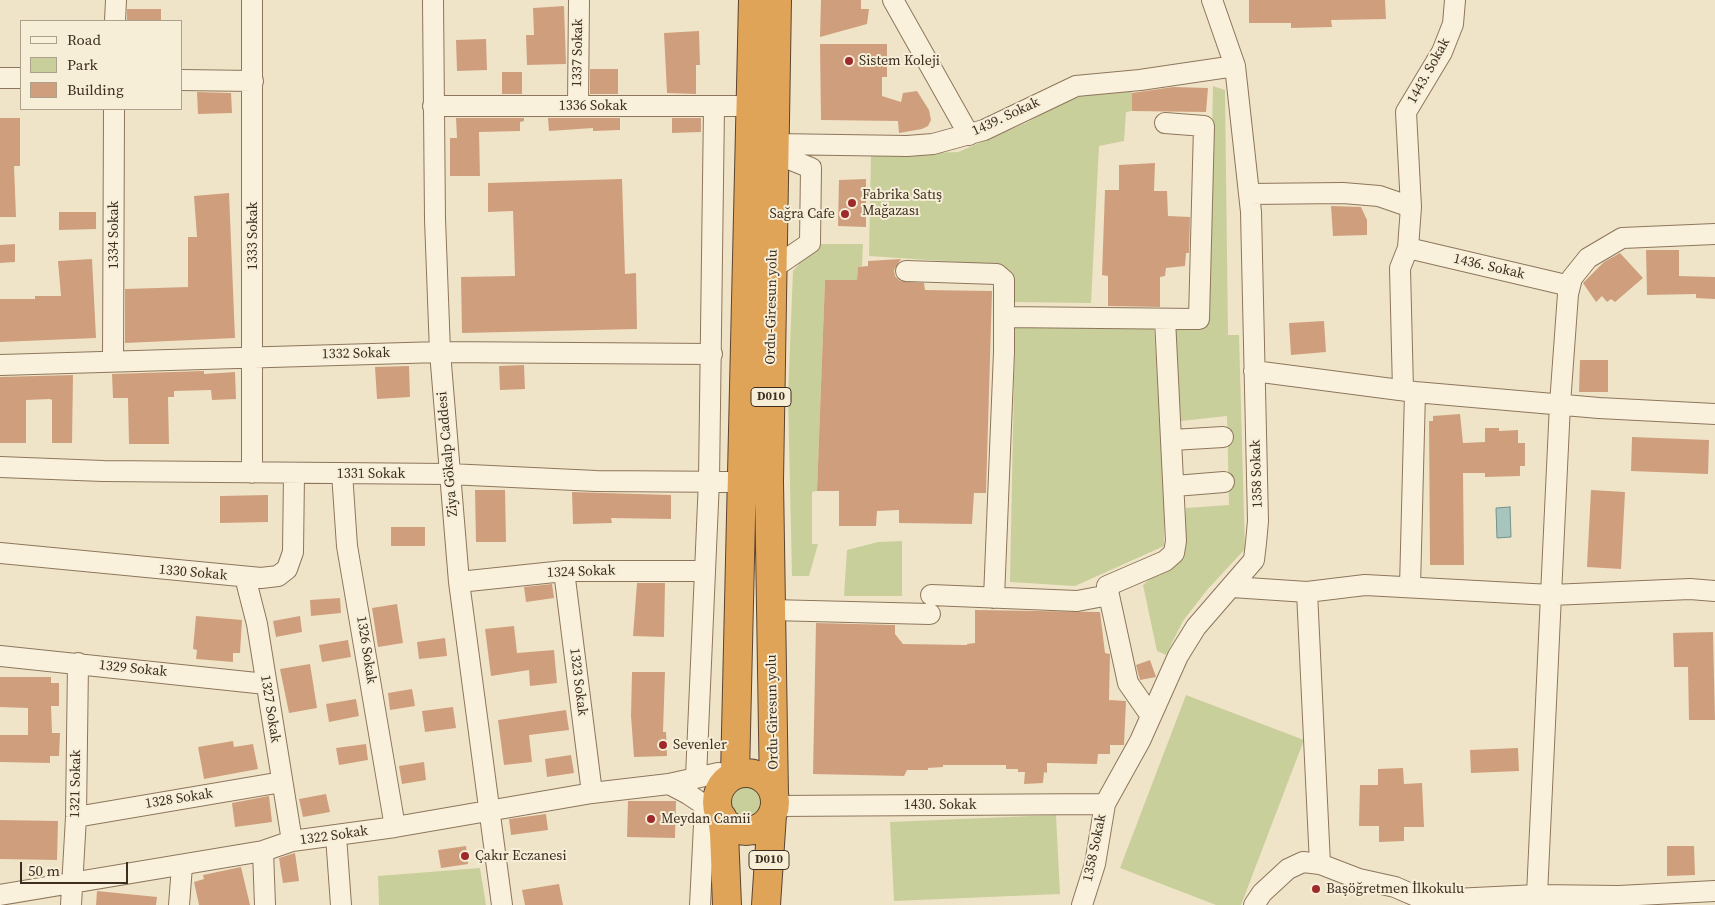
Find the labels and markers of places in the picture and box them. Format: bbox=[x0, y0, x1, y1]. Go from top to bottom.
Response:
place label: Sistem Koleji bbox=[859, 53, 940, 69]
marker: Sistem Koleji bbox=[843, 55, 855, 67]
place label: Fabrika Satış Mağazası bbox=[862, 187, 942, 220]
marker: Fabrika Satış Mağazası bbox=[846, 197, 858, 209]
place label: Sağra Cafe bbox=[770, 206, 835, 222]
marker: Sağra Cafe bbox=[839, 208, 851, 220]
place label: Sevenler bbox=[673, 737, 727, 753]
marker: Sevenler bbox=[657, 739, 669, 751]
place label: Meydan Camii bbox=[661, 811, 751, 827]
marker: Meydan Camii bbox=[645, 813, 657, 825]
place label: Çakır Eczanesi bbox=[475, 848, 567, 864]
marker: Çakır Eczanesi bbox=[459, 850, 471, 862]
place label: Başöğretmen İlkokulu bbox=[1326, 881, 1464, 897]
marker: Başöğretmen İlkokulu bbox=[1310, 883, 1322, 895]

